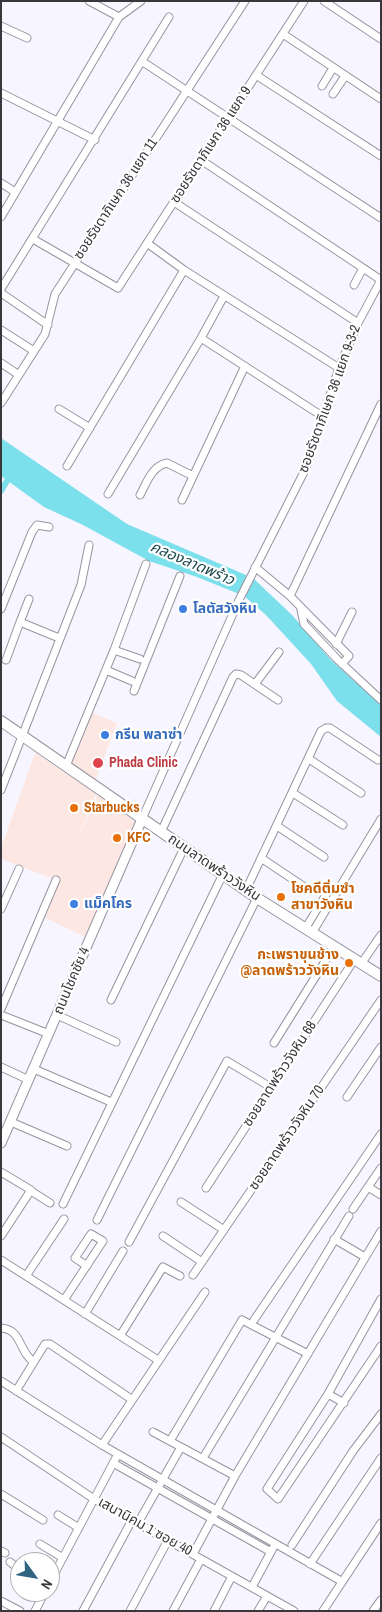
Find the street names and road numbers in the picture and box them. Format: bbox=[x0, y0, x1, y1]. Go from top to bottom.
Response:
street label: ซอยรัชดาภิเษก 36 แยก 9 bbox=[167, 84, 255, 206]
street label: ซอยรัชดาภิเษก 36 แยก 11 bbox=[70, 135, 162, 263]
street label: ซอยรัชดาภิเษก 36 แยก 9-3-2 bbox=[295, 323, 365, 475]
street label: ถนนลาดพร้าววังหิน bbox=[164, 831, 264, 905]
street label: ถนนโชคชัย 4 bbox=[50, 945, 94, 1017]
street label: ซอยลาดพร้าววังหิน 68 bbox=[240, 1018, 320, 1130]
street label: ซอยลาดพร้าววังหิน 70 bbox=[246, 1082, 328, 1194]
street label: เสนานิคม 1 ซอย 40 bbox=[95, 1494, 195, 1560]

